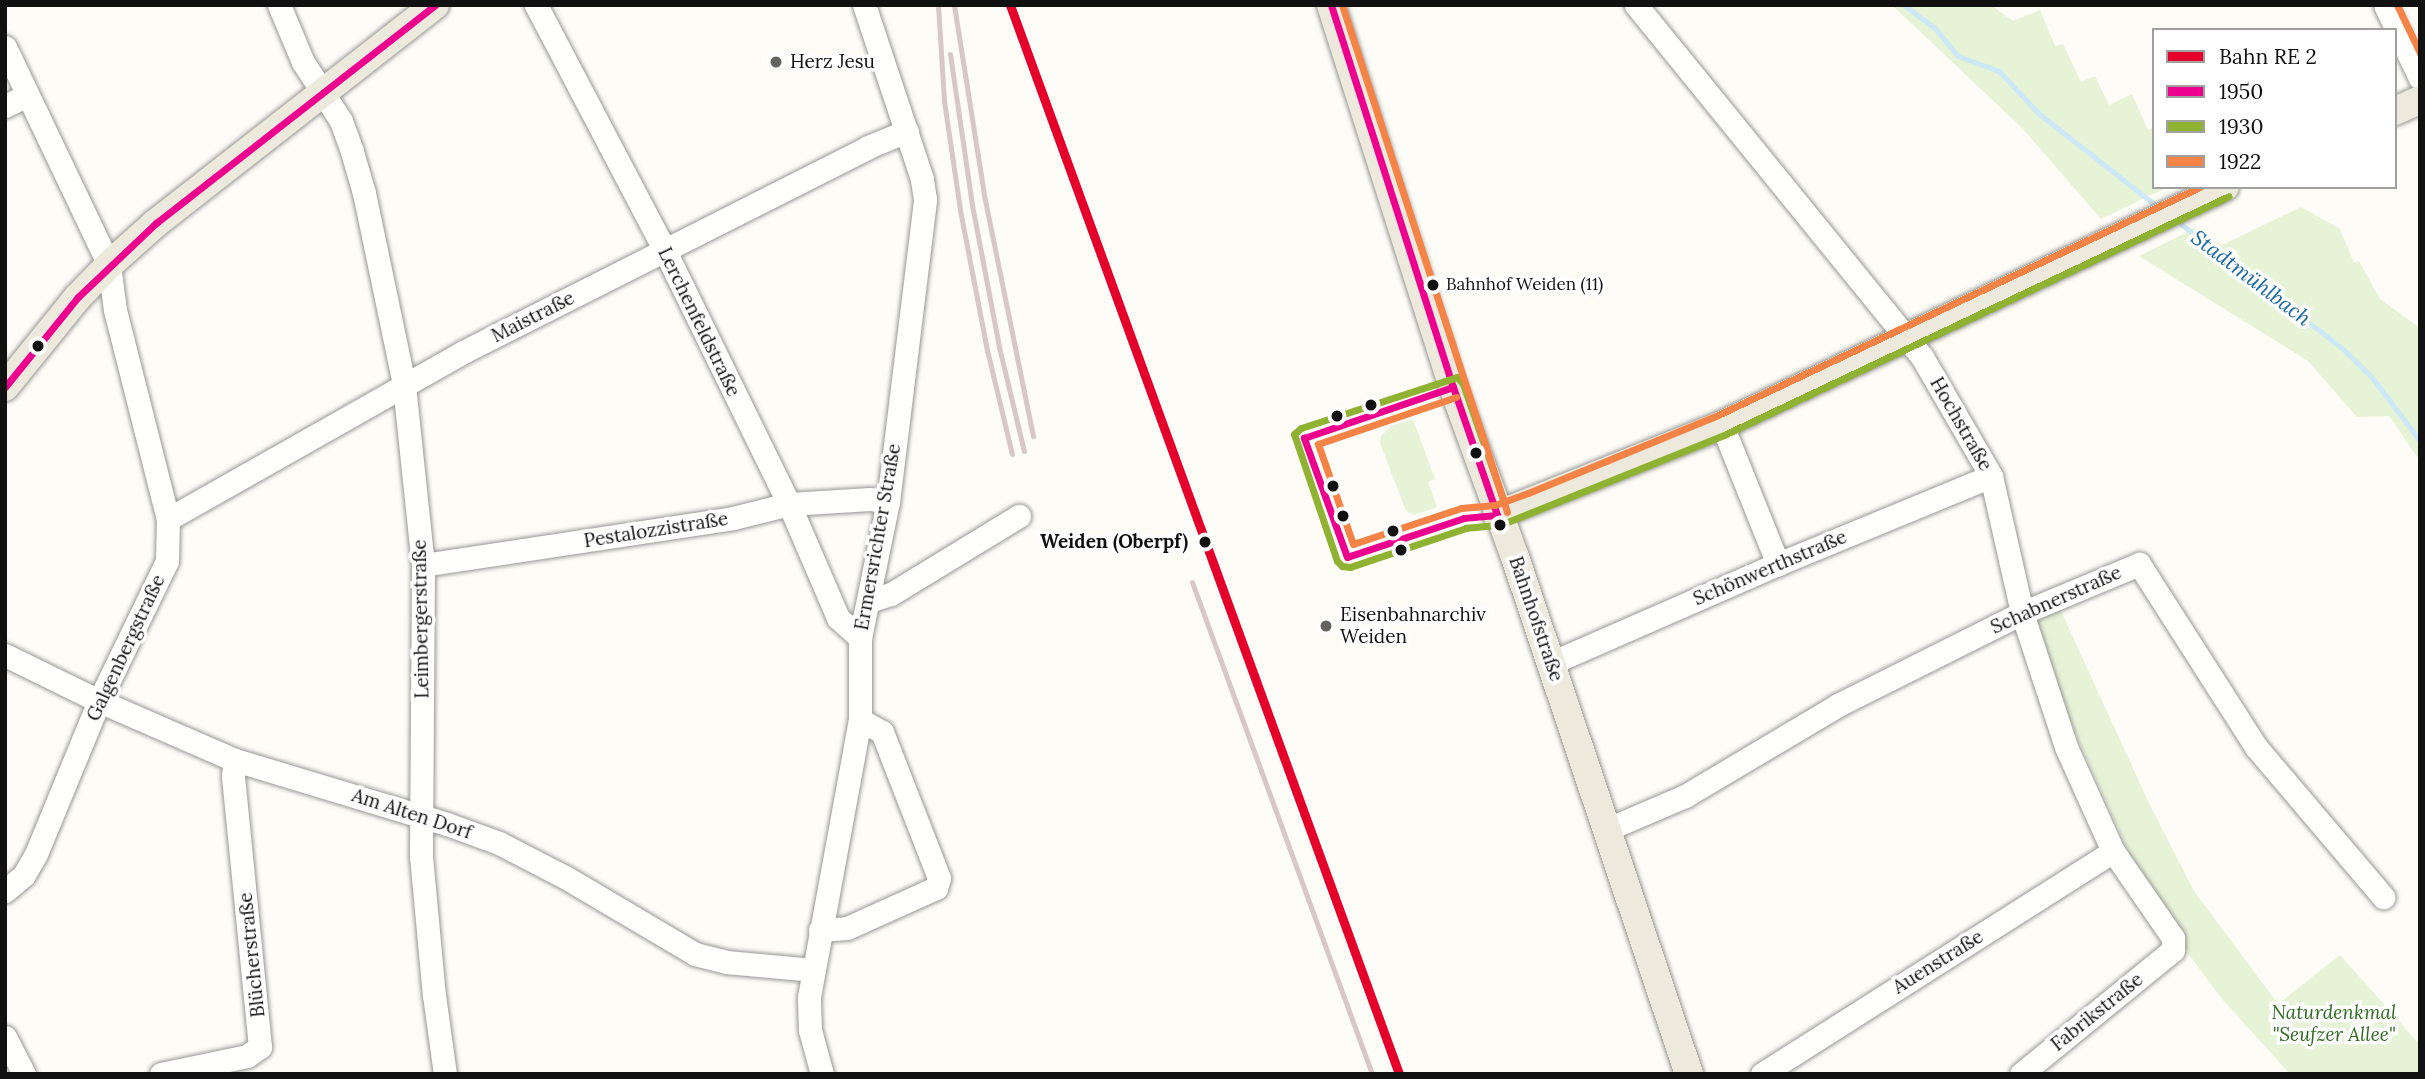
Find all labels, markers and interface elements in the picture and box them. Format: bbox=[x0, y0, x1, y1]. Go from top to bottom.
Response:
legend bbox=[2152, 28, 2397, 189]
text: Bahn RE 2 bbox=[2219, 43, 2317, 70]
place label: Herz Jesu bbox=[790, 51, 875, 73]
marker: Herz Jesu bbox=[768, 54, 784, 70]
text: 1950 bbox=[2219, 78, 2263, 105]
text: 1930 bbox=[2219, 113, 2264, 140]
text: 1922 bbox=[2219, 148, 2261, 175]
water label: Stadtmühlbach bbox=[2186, 225, 2316, 331]
street label: Lerchenfeldstraße bbox=[653, 244, 745, 400]
place label: Bahnhof Weiden (11) bbox=[1446, 275, 1603, 295]
marker: Bahnhof Weiden (11) bbox=[1426, 278, 1440, 292]
street label: Maistraße bbox=[488, 286, 578, 348]
unlabelled marker bbox=[31, 339, 45, 353]
street label: Hochstraße bbox=[1925, 373, 1997, 475]
unlabelled marker bbox=[1364, 398, 1378, 412]
unlabelled marker bbox=[1330, 409, 1344, 423]
street label: Ermersrichter Straße bbox=[850, 442, 906, 632]
unlabelled marker bbox=[1469, 446, 1483, 460]
unlabelled marker bbox=[1326, 479, 1340, 493]
street label: Pestalozzistraße bbox=[582, 507, 730, 553]
unlabelled marker bbox=[1336, 509, 1350, 523]
unlabelled marker bbox=[1493, 518, 1507, 532]
unlabelled marker bbox=[1386, 524, 1400, 538]
street label: Schönwerthstraße bbox=[1690, 525, 1850, 611]
place label: Weiden (Oberpf) bbox=[1040, 531, 1188, 553]
marker: Weiden (Oberpf) bbox=[1194, 531, 1216, 553]
street label: Leimbergerstraße bbox=[408, 539, 434, 699]
unlabelled marker bbox=[1394, 543, 1408, 557]
street label: Bahnhofstraße bbox=[1504, 554, 1568, 684]
street label: Schabnerstraße bbox=[1987, 561, 2125, 639]
street label: Galgenbergstraße bbox=[82, 571, 170, 725]
place label: Eisenbahnarchiv Weiden bbox=[1340, 604, 1486, 648]
marker: Eisenbahnarchiv Weiden bbox=[1318, 618, 1334, 634]
street label: Am Alten Dorf bbox=[349, 784, 475, 844]
street label: Blücherstraße bbox=[234, 891, 270, 1019]
street label: Auenstraße bbox=[1889, 925, 1987, 999]
street label: Fabrikstraße bbox=[2046, 968, 2148, 1056]
park label: Naturdenkmal "Seufzer Allee" bbox=[2272, 1002, 2396, 1046]

